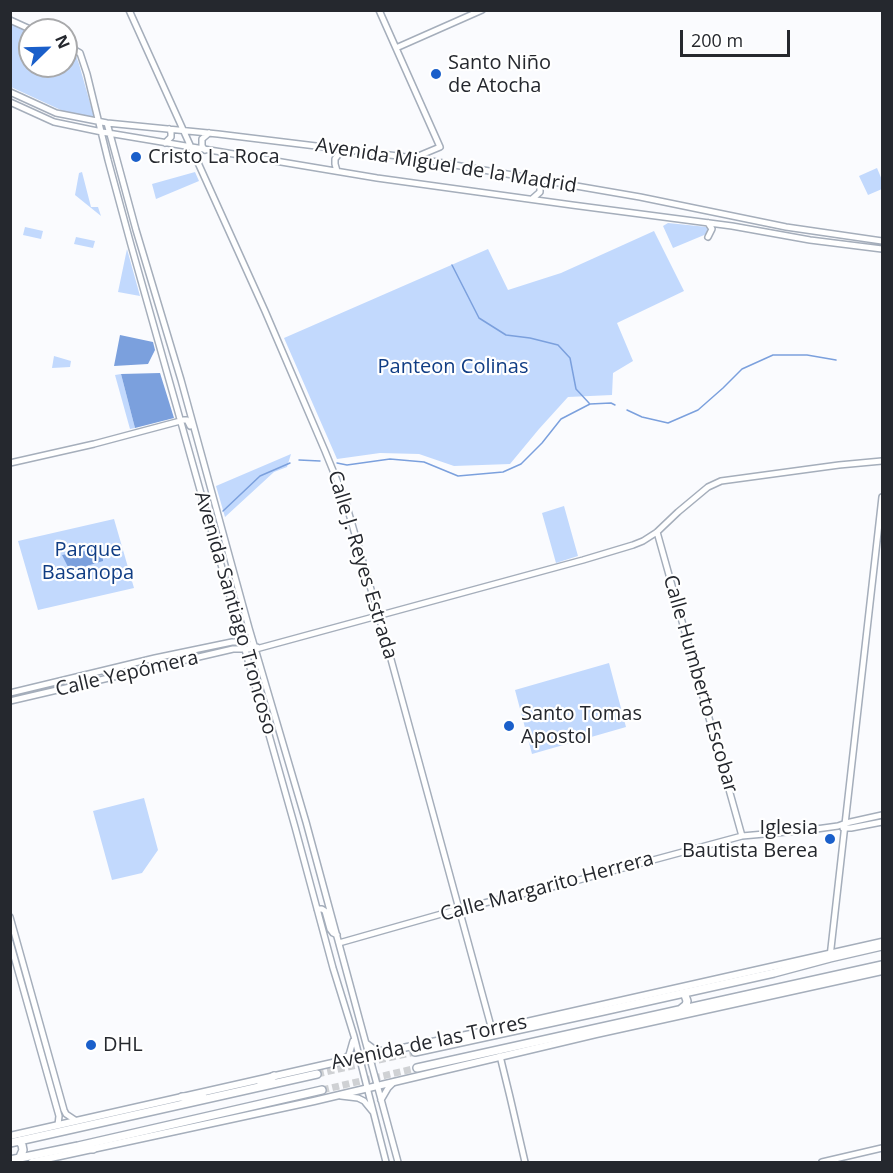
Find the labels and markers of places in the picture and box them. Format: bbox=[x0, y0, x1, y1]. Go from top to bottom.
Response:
place label: Santo Niño de Atocha bbox=[448, 51, 551, 98]
marker: Santo Niño de Atocha bbox=[429, 67, 443, 81]
place label: Cristo La Roca bbox=[148, 145, 280, 169]
marker: Cristo La Roca bbox=[129, 150, 143, 164]
place label: Santo Tomas Apostol bbox=[521, 702, 642, 749]
marker: Santo Tomas Apostol bbox=[502, 719, 516, 733]
place label: Iglesia Bautista Berea bbox=[682, 816, 818, 863]
marker: Iglesia Bautista Berea bbox=[823, 832, 837, 846]
place label: DHL bbox=[103, 1033, 143, 1057]
marker: DHL bbox=[84, 1038, 98, 1052]

